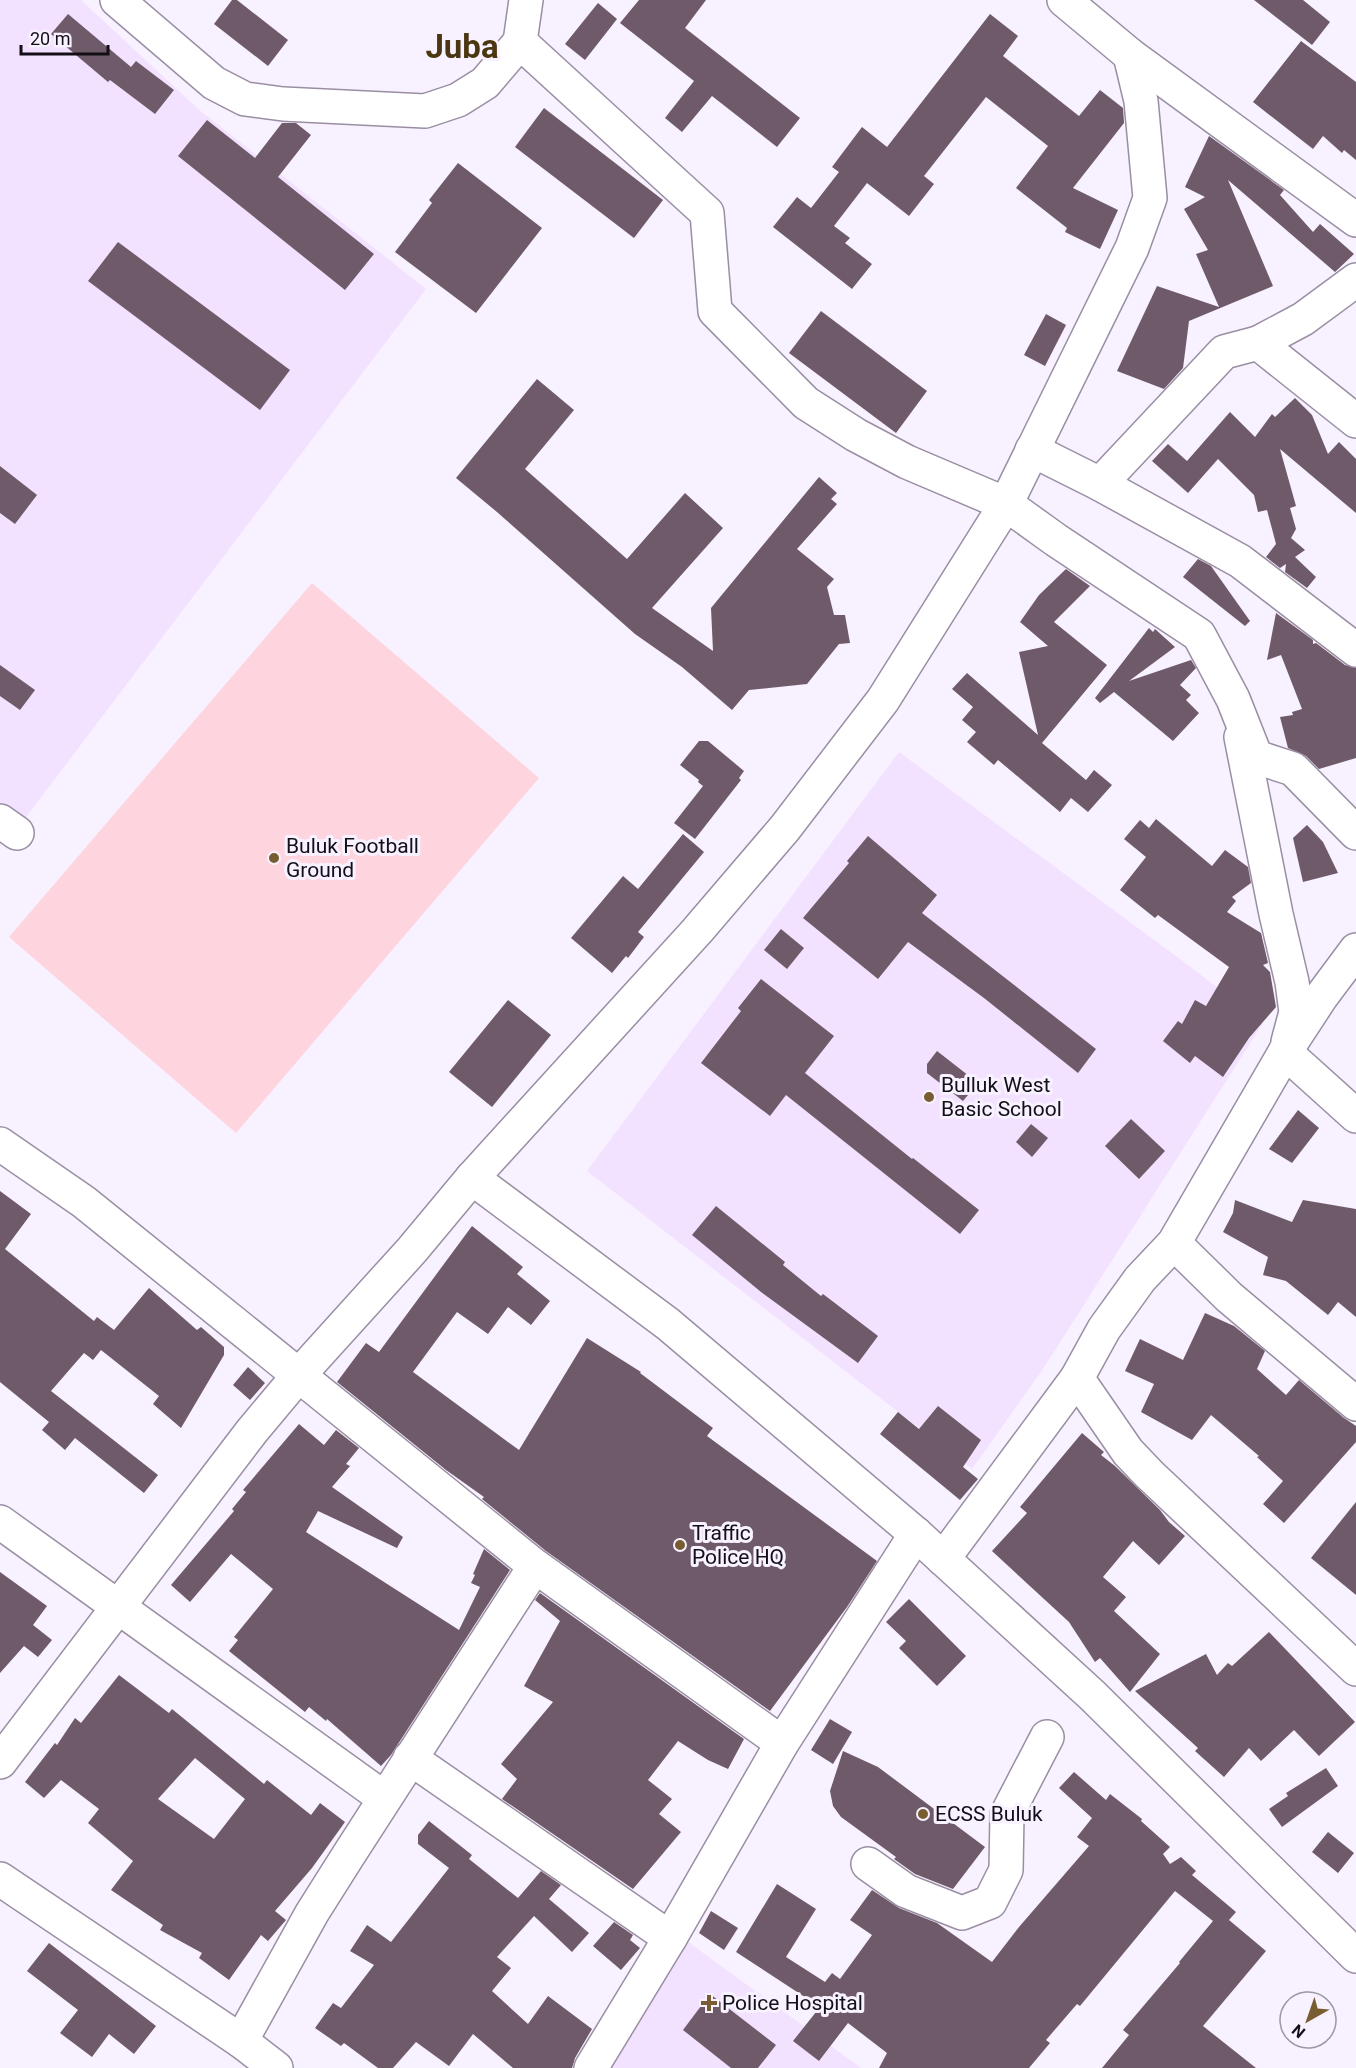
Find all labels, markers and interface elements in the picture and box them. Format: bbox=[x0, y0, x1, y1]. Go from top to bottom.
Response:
scale bar bbox=[21, 18, 108, 56]
district label: Juba bbox=[425, 27, 499, 66]
text: 20 m bbox=[30, 28, 70, 49]
place label: Buluk Football Ground bbox=[286, 834, 419, 882]
marker: Buluk Football Ground bbox=[267, 851, 281, 865]
place label: Bulluk West Basic School bbox=[941, 1073, 1062, 1121]
marker: Bulluk West Basic School bbox=[922, 1090, 936, 1104]
place label: Traffic Police HQ bbox=[692, 1521, 784, 1569]
marker: Traffic Police HQ bbox=[673, 1538, 687, 1552]
place label: ECSS Buluk bbox=[935, 1802, 1043, 1826]
marker: ECSS Buluk bbox=[916, 1807, 930, 1821]
north arrow bbox=[1278, 1990, 1338, 2050]
place label: Police Hospital bbox=[722, 1991, 863, 2015]
marker: Police Hospital bbox=[700, 1994, 718, 2012]
text: N bbox=[1288, 2020, 1309, 2042]

